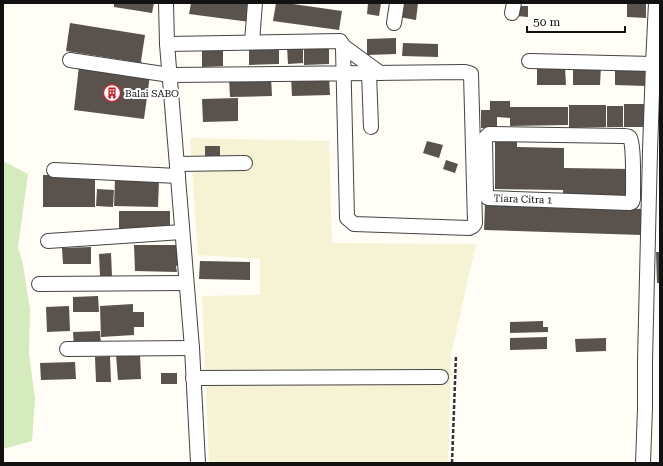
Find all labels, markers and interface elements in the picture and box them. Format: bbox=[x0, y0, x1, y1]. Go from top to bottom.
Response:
scale bar bbox=[527, 8, 625, 34]
text: 50 m bbox=[533, 15, 560, 29]
building icon: Balai SABO bbox=[102, 83, 122, 103]
place label: Balai SABO bbox=[125, 88, 179, 99]
street label: Tiara Citra 1 bbox=[493, 192, 553, 206]

